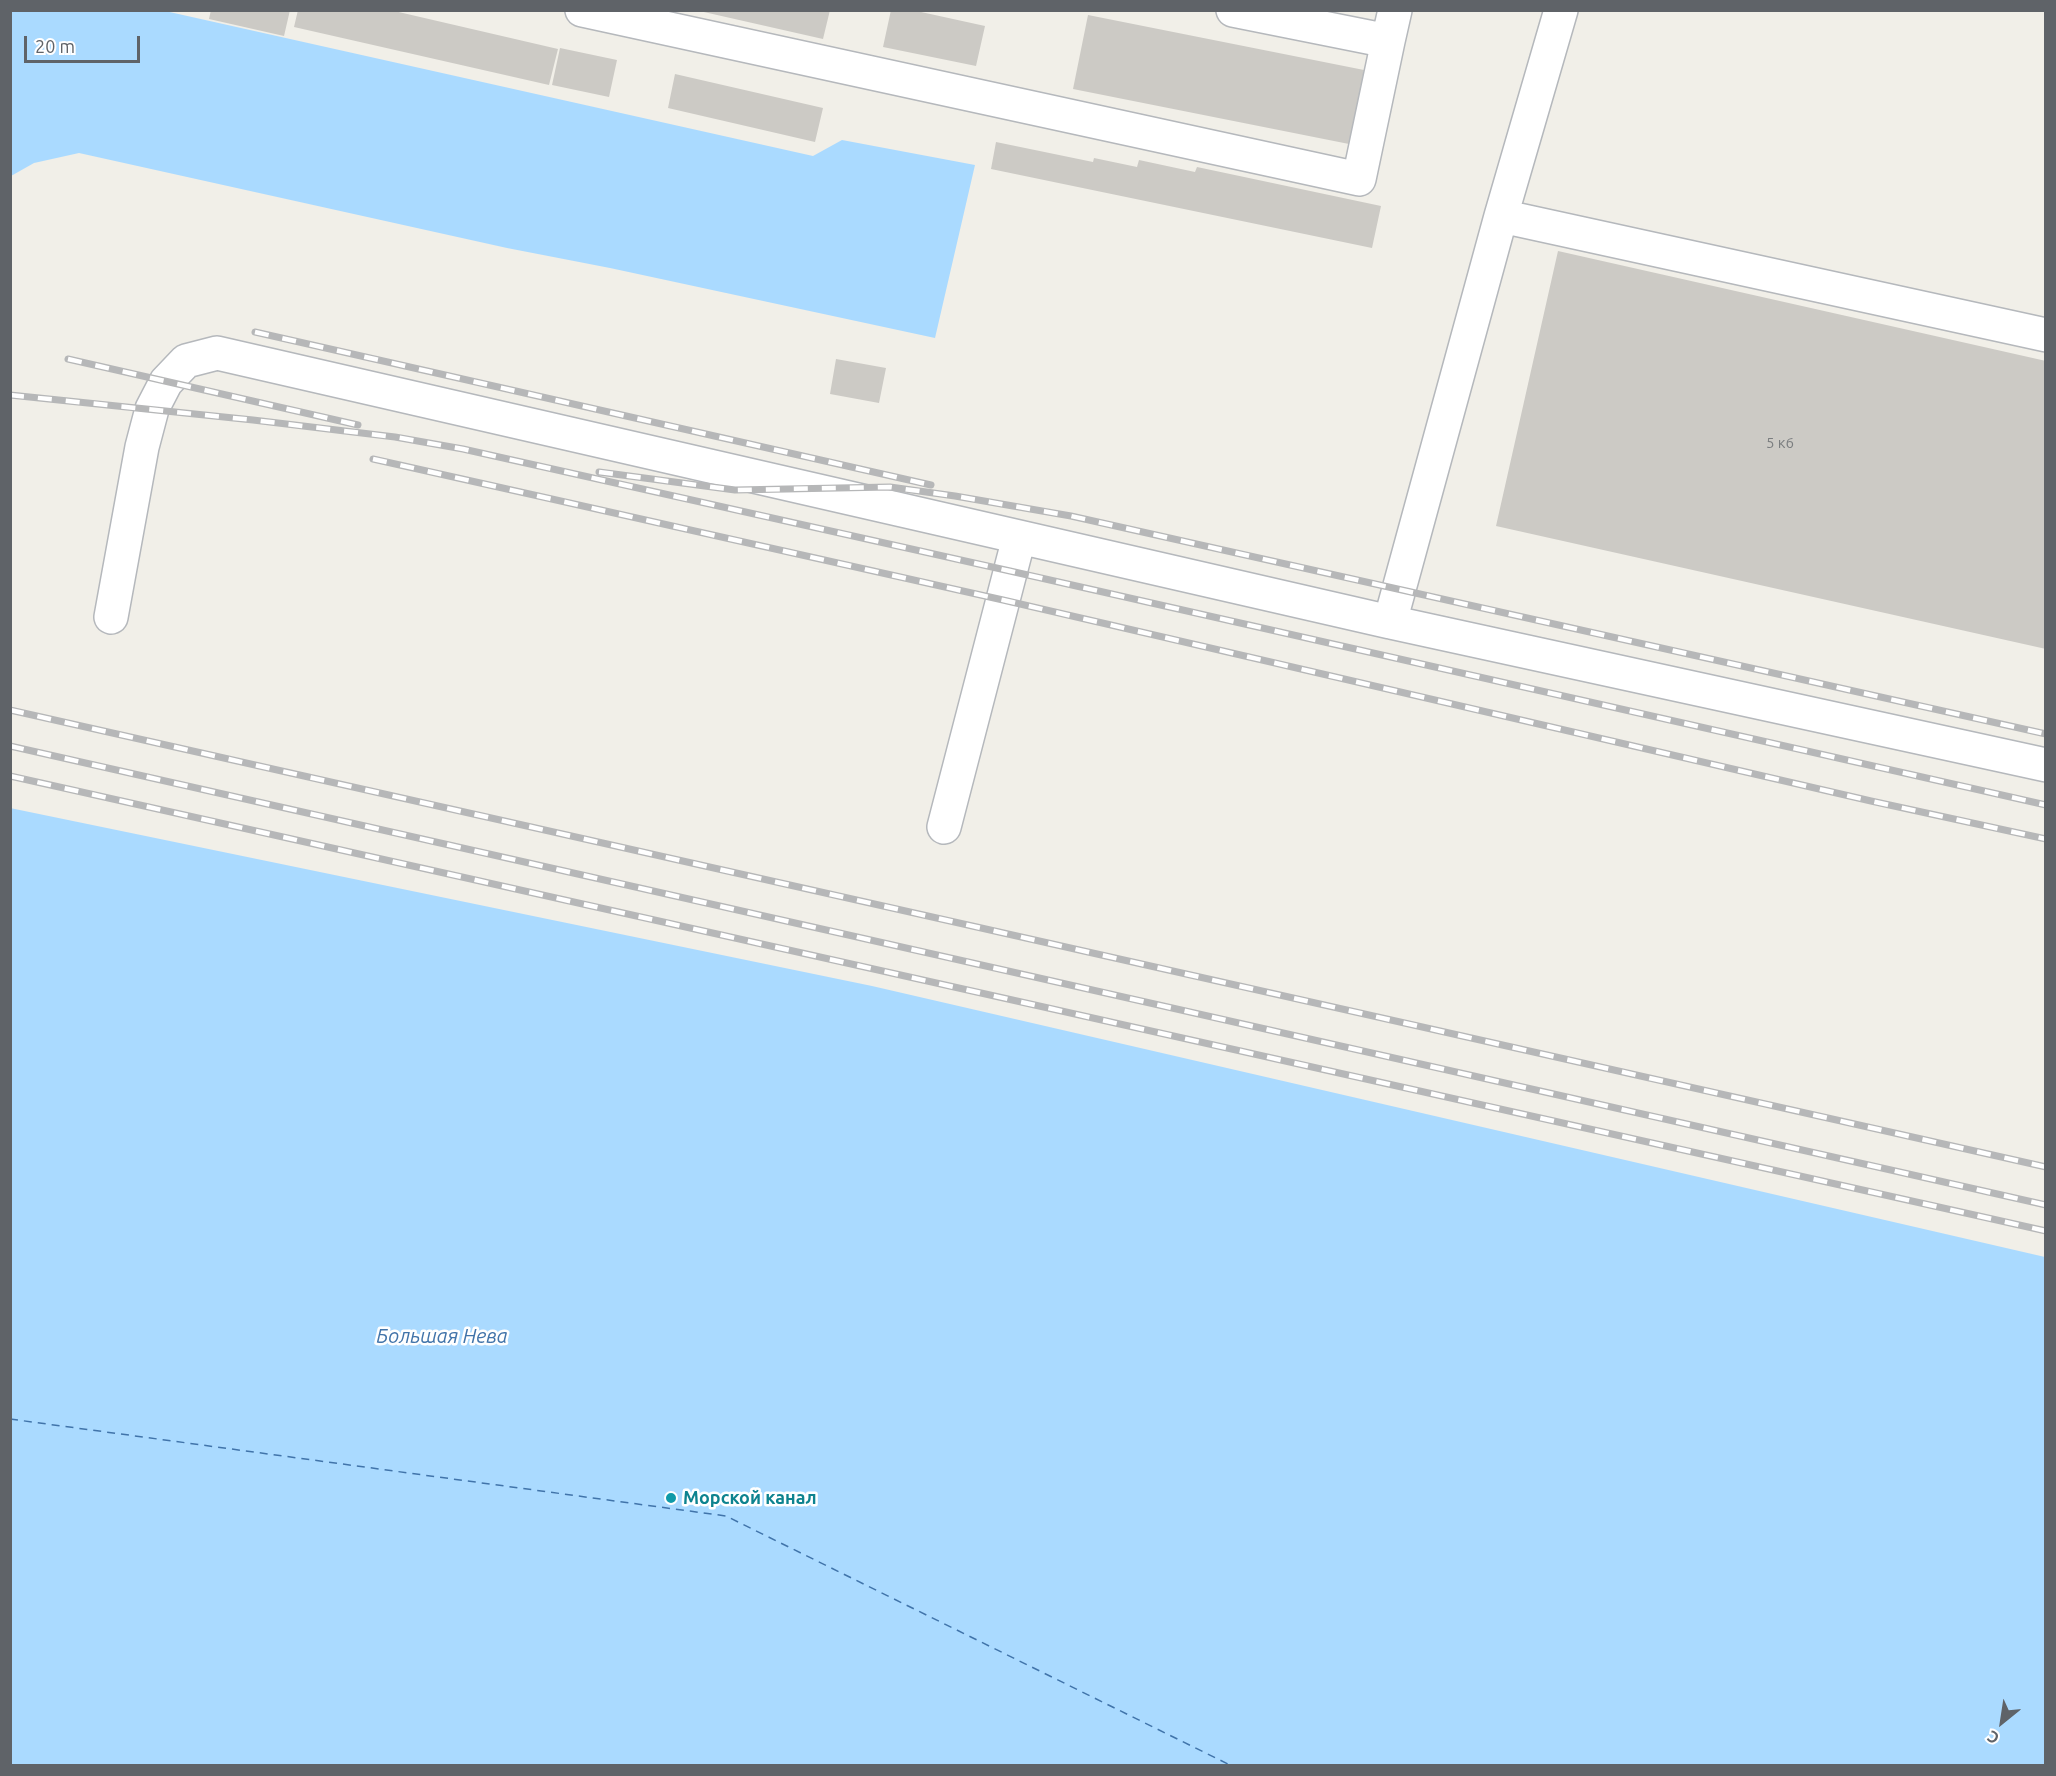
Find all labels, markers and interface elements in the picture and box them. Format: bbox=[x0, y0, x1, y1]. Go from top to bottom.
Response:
scale bar bbox=[27, 24, 142, 62]
text: 20 m bbox=[35, 36, 75, 56]
house number: 5 к6 bbox=[1766, 434, 1794, 452]
water label: Большая Нева bbox=[376, 1324, 508, 1348]
place label: Морской канал bbox=[683, 1487, 817, 1509]
marker: Морской канал bbox=[664, 1491, 678, 1505]
north arrow bbox=[1972, 1692, 2032, 1752]
text: С bbox=[1984, 1727, 2002, 1748]

